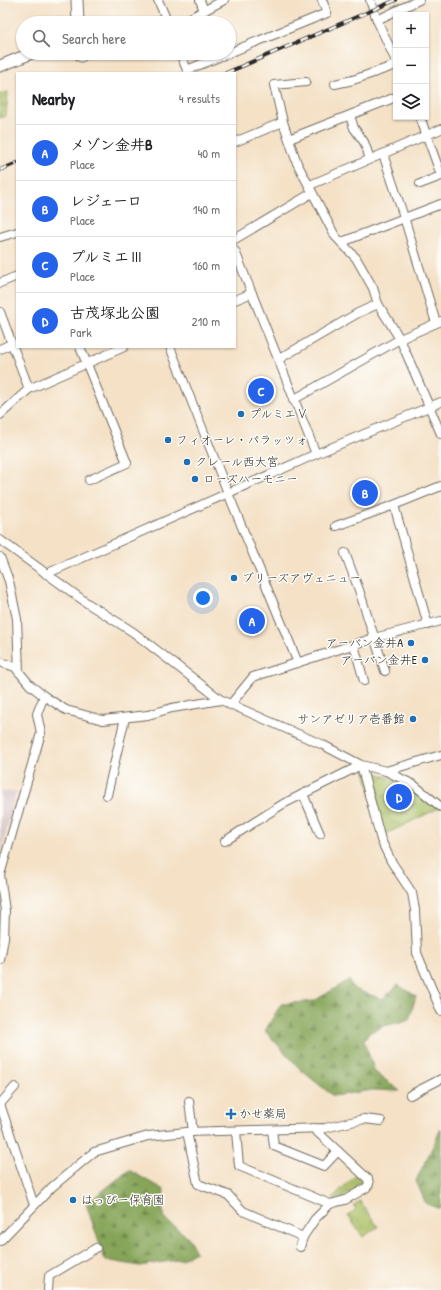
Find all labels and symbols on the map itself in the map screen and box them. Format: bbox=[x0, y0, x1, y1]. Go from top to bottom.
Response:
pin: C bbox=[248, 376, 274, 406]
place label: プルミエⅤ bbox=[249, 405, 308, 422]
marker: プルミエⅤ bbox=[236, 409, 246, 419]
place label: フィオーレ・パラッツォ bbox=[176, 431, 308, 448]
marker: フィオーレ・パラッツォ bbox=[163, 435, 173, 445]
place label: クレール西大宮 bbox=[195, 453, 279, 470]
marker: クレール西大宮 bbox=[182, 457, 192, 467]
place label: ローズハーモニー bbox=[203, 470, 298, 487]
marker: ローズハーモニー bbox=[190, 474, 200, 484]
pin: B bbox=[352, 478, 378, 508]
place label: ブリーズアヴェニュー bbox=[242, 569, 361, 586]
marker: ブリーズアヴェニュー bbox=[229, 573, 239, 583]
your location bbox=[193, 588, 213, 608]
pin: A bbox=[239, 606, 265, 636]
place label: アーバン金井A bbox=[326, 634, 403, 651]
marker: アーバン金井A bbox=[406, 638, 416, 648]
place label: アーバン金井E bbox=[340, 651, 418, 668]
marker: アーバン金井E bbox=[420, 655, 430, 665]
place label: サンアゼリア壱番館 bbox=[297, 710, 405, 727]
marker: サンアゼリア壱番館 bbox=[408, 714, 418, 724]
pin: D bbox=[386, 782, 412, 812]
place label: かせ薬局 bbox=[239, 1105, 287, 1122]
marker: かせ薬局 bbox=[226, 1109, 236, 1119]
place label: はっぴー保育園 bbox=[81, 1191, 165, 1208]
marker: はっぴー保育園 bbox=[68, 1195, 78, 1205]

